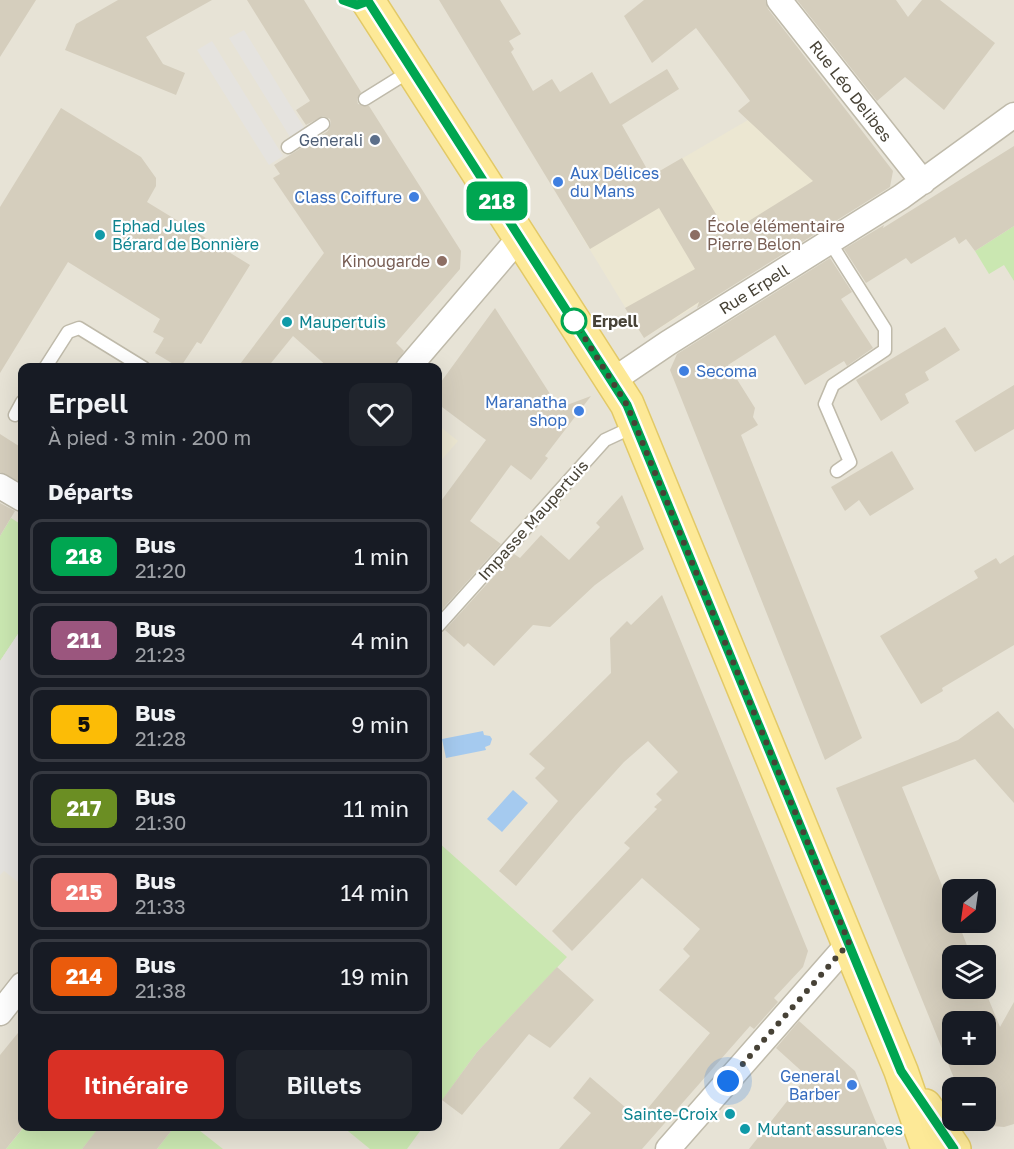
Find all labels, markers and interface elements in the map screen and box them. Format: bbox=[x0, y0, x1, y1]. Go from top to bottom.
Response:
street label: Rue Léo Delibes bbox=[805, 36, 897, 146]
place label: Generali bbox=[299, 130, 363, 150]
marker: Generali bbox=[368, 133, 382, 147]
place label: Aux Délices du Mans bbox=[570, 163, 659, 201]
marker: Aux Délices du Mans bbox=[551, 175, 565, 189]
line badge: 218 bbox=[462, 182, 532, 220]
place label: Class Coiffure bbox=[294, 187, 402, 207]
text: 218 bbox=[478, 188, 516, 214]
marker: Class Coiffure bbox=[407, 190, 421, 204]
place label: Ephad Jules Bérard de Bonnière bbox=[112, 216, 259, 254]
place label: École élémentaire Pierre Belon bbox=[707, 216, 845, 254]
marker: Ephad Jules Bérard de Bonnière bbox=[93, 228, 107, 242]
marker: École élémentaire Pierre Belon bbox=[688, 228, 702, 242]
place label: Kinougarde bbox=[341, 251, 430, 271]
marker: Kinougarde bbox=[435, 254, 449, 268]
street label: Rue Erpell bbox=[715, 260, 793, 318]
marker: Erpell bbox=[561, 308, 587, 334]
place label: Erpell bbox=[592, 311, 639, 331]
place label: Maupertuis bbox=[299, 312, 386, 332]
marker: Maupertuis bbox=[280, 315, 294, 329]
place label: Secoma bbox=[696, 361, 757, 381]
marker: Secoma bbox=[677, 364, 691, 378]
button: heart bbox=[349, 383, 412, 446]
text: Erpell bbox=[48, 386, 128, 419]
place label: Maranatha shop bbox=[485, 392, 567, 430]
marker: Maranatha shop bbox=[572, 404, 586, 418]
text: À pied · 3 min · 200 m bbox=[48, 425, 251, 449]
street label: Impasse Maupertuis bbox=[474, 456, 592, 584]
text: Départs bbox=[48, 478, 133, 505]
text: Bus bbox=[135, 531, 176, 558]
text: 218 bbox=[65, 543, 103, 569]
text: 1 min bbox=[354, 543, 409, 570]
text: 21:20 bbox=[135, 558, 186, 582]
text: Bus bbox=[135, 615, 176, 642]
text: 211 bbox=[67, 627, 101, 653]
text: 4 min bbox=[351, 627, 409, 654]
text: 21:23 bbox=[135, 642, 186, 666]
text: Bus bbox=[135, 699, 176, 726]
text: 5 bbox=[78, 711, 90, 737]
text: 9 min bbox=[351, 711, 409, 738]
text: 21:28 bbox=[135, 726, 186, 750]
text: Bus bbox=[135, 783, 176, 810]
text: 217 bbox=[66, 795, 102, 821]
text: 11 min bbox=[343, 795, 409, 822]
text: 21:30 bbox=[135, 810, 186, 834]
text: Bus bbox=[135, 867, 176, 894]
text: 215 bbox=[66, 879, 102, 905]
text: 14 min bbox=[341, 879, 409, 906]
north arrow bbox=[942, 879, 996, 933]
map controls bbox=[942, 879, 996, 1131]
text: 21:33 bbox=[135, 894, 186, 918]
button: layers bbox=[942, 945, 996, 999]
text: Bus bbox=[135, 951, 176, 978]
text: 214 bbox=[66, 963, 102, 989]
text: 19 min bbox=[341, 963, 409, 990]
text: 21:38 bbox=[135, 978, 186, 1002]
button: + bbox=[942, 1011, 996, 1065]
button: Itinéraire bbox=[48, 1050, 224, 1119]
button: Billets bbox=[236, 1050, 412, 1119]
your location bbox=[713, 1066, 743, 1096]
place label: General Barber bbox=[780, 1066, 840, 1104]
button: − bbox=[942, 1077, 996, 1131]
marker: General Barber bbox=[845, 1078, 859, 1092]
place label: Sainte-Croix bbox=[623, 1104, 718, 1124]
marker: Sainte-Croix bbox=[723, 1107, 737, 1121]
place label: Mutant assurances bbox=[757, 1119, 903, 1139]
marker: Mutant assurances bbox=[738, 1122, 752, 1136]

